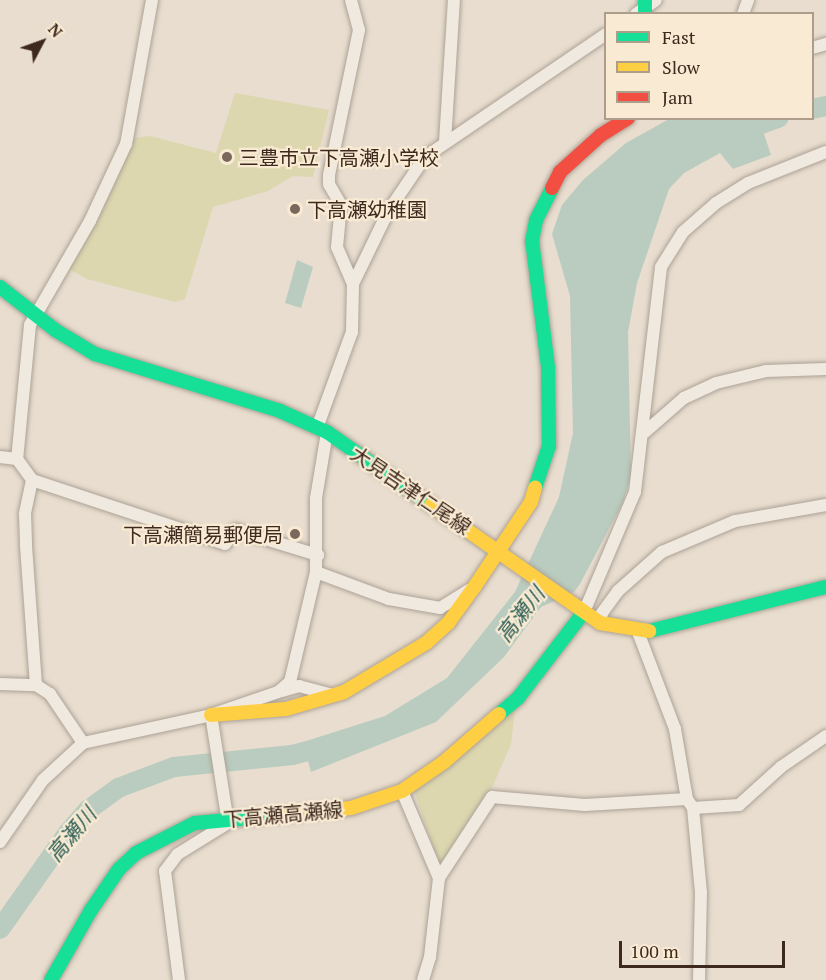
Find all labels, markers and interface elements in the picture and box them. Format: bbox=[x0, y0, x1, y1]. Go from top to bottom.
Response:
north arrow bbox=[12, 12, 72, 72]
legend bbox=[604, 12, 814, 120]
text: N bbox=[43, 18, 68, 42]
text: Fast bbox=[662, 25, 695, 49]
text: Slow bbox=[662, 55, 700, 79]
text: Jam bbox=[662, 85, 693, 109]
place label: 三豊市立下高瀬小学校 bbox=[239, 145, 439, 169]
marker: 三豊市立下高瀬小学校 bbox=[220, 150, 234, 164]
place label: 下高瀬幼稚園 bbox=[307, 197, 427, 221]
marker: 下高瀬幼稚園 bbox=[288, 202, 302, 216]
street label: 大見吉津仁尾線 bbox=[346, 441, 476, 539]
place label: 下高瀬簡易郵便局 bbox=[123, 522, 283, 546]
marker: 下高瀬簡易郵便局 bbox=[288, 527, 302, 541]
water label: 高瀬川 bbox=[491, 581, 549, 647]
street label: 下高瀬高瀬線 bbox=[222, 797, 344, 831]
water label: 高瀬川 bbox=[41, 802, 101, 866]
scale bar bbox=[622, 929, 788, 967]
text: 100 m bbox=[630, 939, 679, 963]

